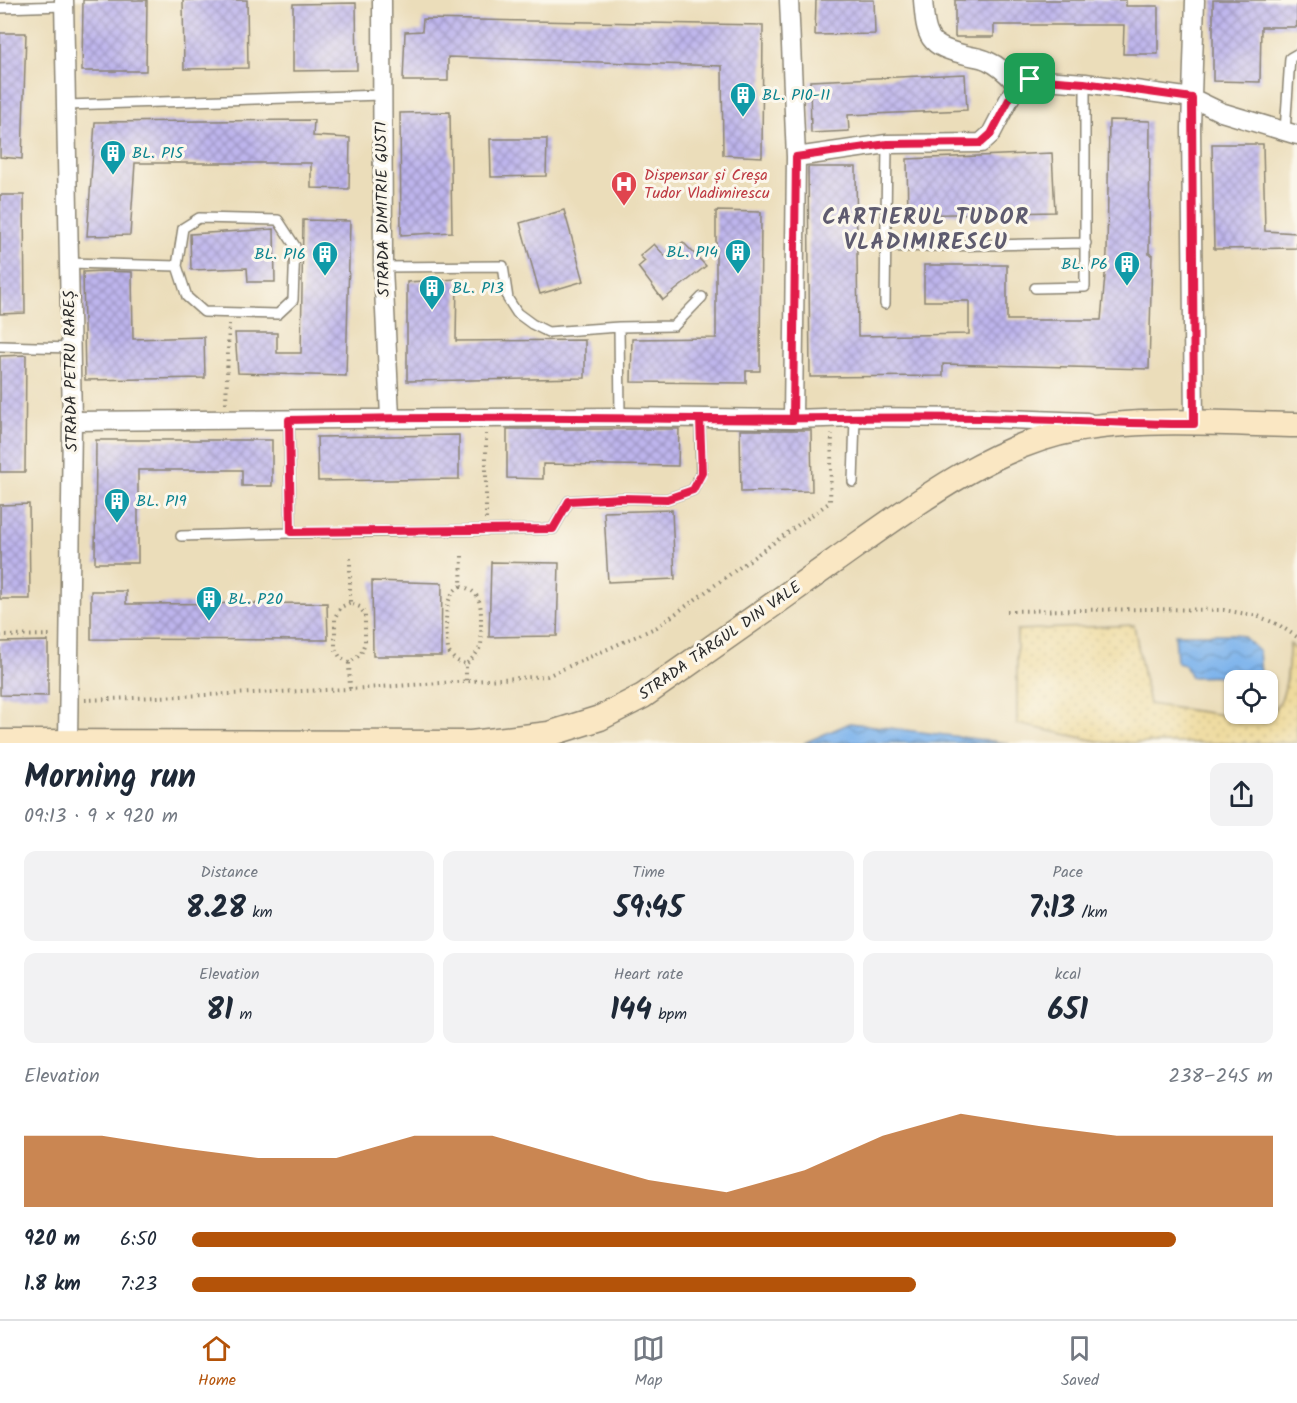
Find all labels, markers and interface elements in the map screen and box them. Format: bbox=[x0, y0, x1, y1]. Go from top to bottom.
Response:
pin bbox=[1004, 53, 1055, 104]
icon: arrive bbox=[1013, 62, 1046, 95]
building icon: BL. P10-11 bbox=[728, 80, 758, 118]
place label: BL. P10-11 bbox=[762, 83, 830, 108]
street label: STRADA DIMITRIE GUSTI bbox=[369, 121, 397, 297]
building icon: BL. P15 bbox=[98, 138, 128, 176]
place label: BL. P15 bbox=[132, 141, 185, 166]
place label: Dispensar și Creșa Tudor Vladimirescu bbox=[644, 163, 770, 206]
hospital icon: Dispensar și Creșa Tudor Vladimirescu bbox=[609, 169, 639, 207]
district label: CARTIERUL TUDOR VLADIMIRESCU bbox=[822, 201, 1030, 261]
building icon: BL. P14 bbox=[723, 237, 753, 275]
building icon: BL. P16 bbox=[310, 239, 340, 277]
place label: BL. P14 bbox=[666, 240, 718, 265]
place label: BL. P16 bbox=[254, 242, 306, 267]
building icon: BL. P6 bbox=[1112, 249, 1142, 287]
place label: BL. P6 bbox=[1061, 252, 1108, 277]
building icon: BL. P13 bbox=[417, 273, 447, 311]
place label: BL. P13 bbox=[452, 276, 504, 301]
street label: STRADA PETRU RAREȘ bbox=[57, 290, 85, 452]
building icon: BL. P19 bbox=[102, 486, 132, 524]
place label: BL. P19 bbox=[136, 489, 187, 514]
street label: STRADA TÂRGUL DIN VALE bbox=[634, 575, 807, 707]
building icon: BL. P20 bbox=[194, 584, 224, 622]
place label: BL. P20 bbox=[228, 587, 283, 612]
map controls bbox=[1224, 670, 1278, 724]
button: locate bbox=[1224, 670, 1278, 724]
text: Morning run bbox=[24, 752, 196, 805]
button: share bbox=[1210, 763, 1273, 826]
text: 09:13 · 9 × 920 m bbox=[24, 801, 178, 833]
text: Distance bbox=[200, 860, 258, 885]
text: Time bbox=[632, 860, 665, 885]
text: Pace bbox=[1053, 860, 1083, 885]
text: 8.28 bbox=[186, 885, 246, 933]
text: 59:45 bbox=[614, 885, 683, 933]
text: 7:13 bbox=[1028, 885, 1075, 933]
text: km bbox=[246, 900, 272, 925]
text: /km bbox=[1075, 900, 1108, 925]
text: Elevation bbox=[199, 962, 259, 987]
text: Heart rate bbox=[614, 962, 683, 987]
text: kcal bbox=[1055, 962, 1081, 987]
text: 81 bbox=[206, 987, 233, 1035]
text: 144 bbox=[610, 987, 652, 1035]
text: 651 bbox=[1048, 987, 1088, 1035]
text: m bbox=[233, 1002, 252, 1027]
text: bpm bbox=[652, 1002, 687, 1027]
text: Elevation bbox=[24, 1061, 100, 1093]
text: 238–245 m bbox=[1168, 1061, 1273, 1093]
text: 920 m bbox=[24, 1224, 80, 1256]
text: 6:50 bbox=[120, 1224, 157, 1256]
text: 1.8 km bbox=[24, 1269, 81, 1301]
text: 7:23 bbox=[120, 1269, 157, 1301]
tab: Home bbox=[198, 1332, 236, 1393]
tab: Map bbox=[632, 1332, 665, 1393]
tab: Saved bbox=[1061, 1332, 1099, 1393]

